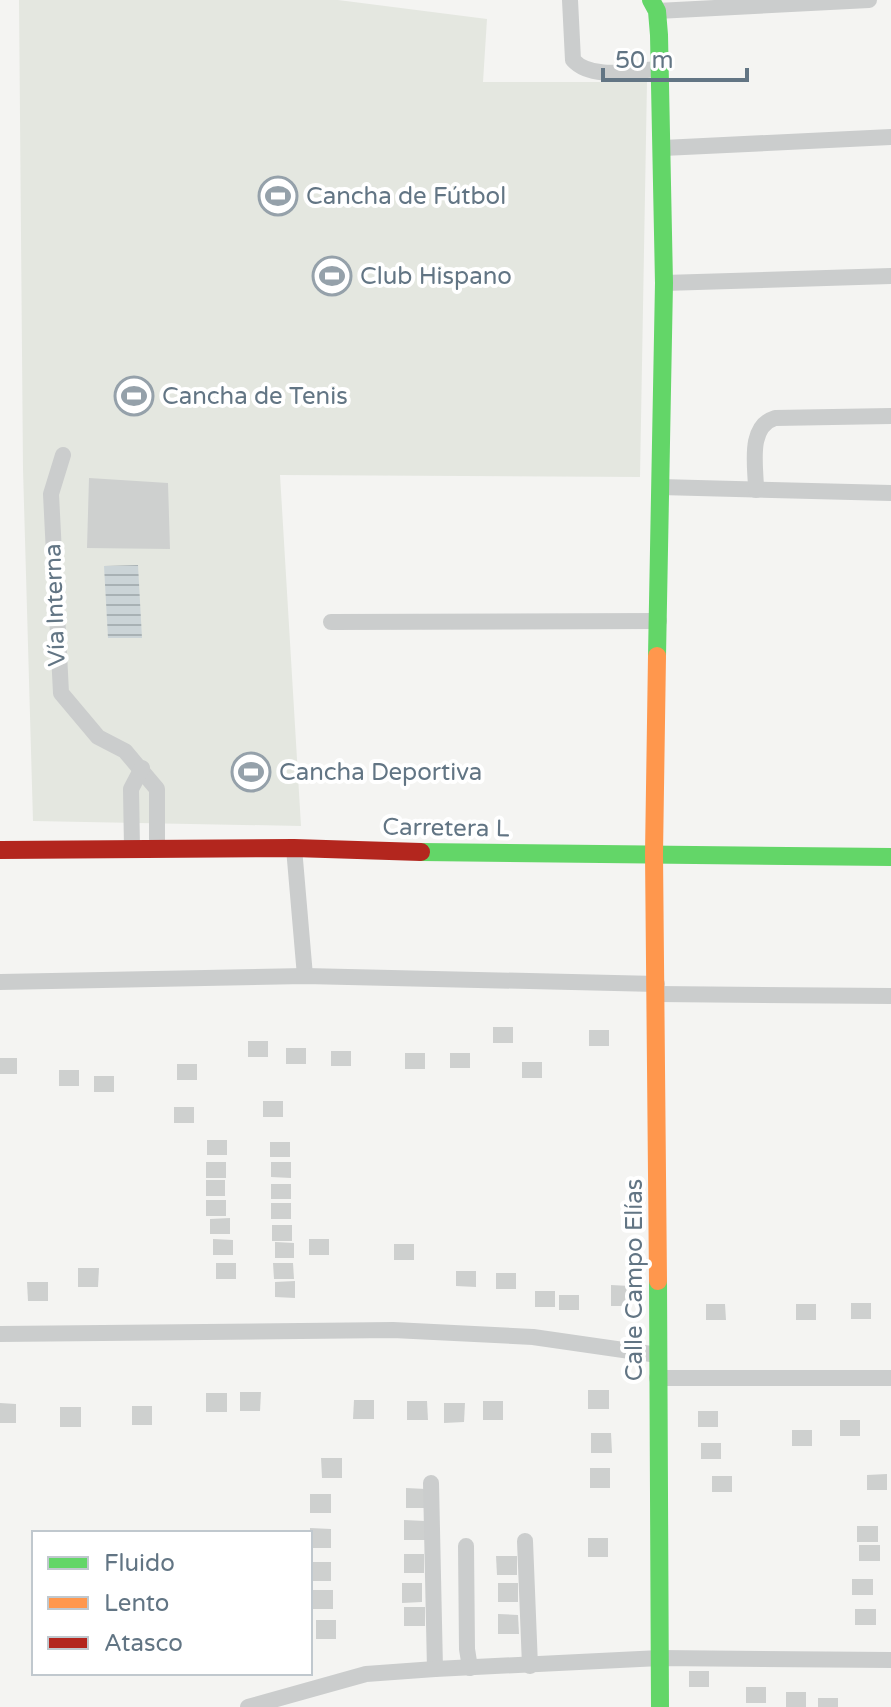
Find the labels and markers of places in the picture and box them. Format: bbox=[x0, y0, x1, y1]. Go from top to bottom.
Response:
sports icon: Cancha de Fútbol bbox=[257, 175, 299, 217]
place label: Cancha de Fútbol bbox=[306, 182, 506, 211]
sports icon: Club Hispano bbox=[311, 255, 353, 297]
place label: Club Hispano bbox=[360, 262, 512, 291]
sports icon: Cancha de Tenis bbox=[113, 375, 155, 417]
place label: Cancha de Tenis bbox=[162, 382, 348, 411]
sports icon: Cancha Deportiva bbox=[230, 751, 272, 793]
place label: Cancha Deportiva bbox=[279, 758, 482, 787]

